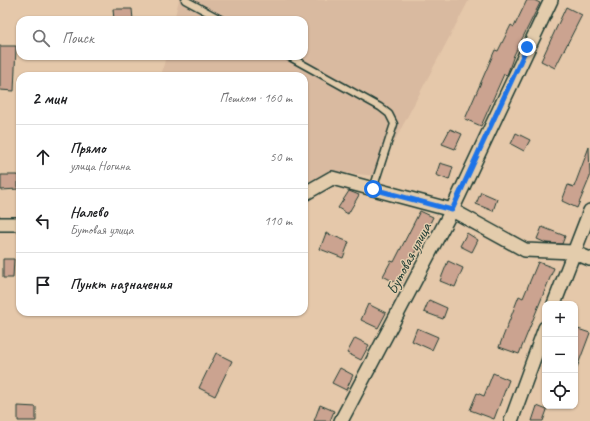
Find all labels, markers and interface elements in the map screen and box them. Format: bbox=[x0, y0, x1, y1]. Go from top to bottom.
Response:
search box bbox=[16, 16, 308, 60]
icon: search bbox=[30, 27, 52, 49]
text: Поиск bbox=[62, 29, 94, 48]
route end bbox=[518, 38, 536, 56]
text: 2 мин bbox=[32, 88, 67, 109]
text: Пешком · 160 m bbox=[219, 90, 292, 106]
text: Прямо bbox=[70, 139, 106, 158]
icon: ahead bbox=[32, 146, 54, 168]
text: 50 m bbox=[270, 149, 292, 165]
text: улица Ногина bbox=[70, 158, 130, 174]
route start bbox=[364, 180, 382, 198]
text: Налево bbox=[70, 203, 108, 222]
icon: left bbox=[32, 210, 54, 232]
text: 110 m bbox=[264, 213, 292, 229]
street label: Бутовая улица bbox=[382, 218, 437, 298]
text: Бутовая улица bbox=[70, 222, 134, 238]
icon: arrive bbox=[32, 274, 54, 296]
text: Пункт назначения bbox=[70, 275, 172, 294]
map controls bbox=[542, 301, 578, 409]
button: + bbox=[542, 301, 578, 337]
button: − bbox=[542, 337, 578, 373]
button: locate bbox=[542, 373, 578, 409]

